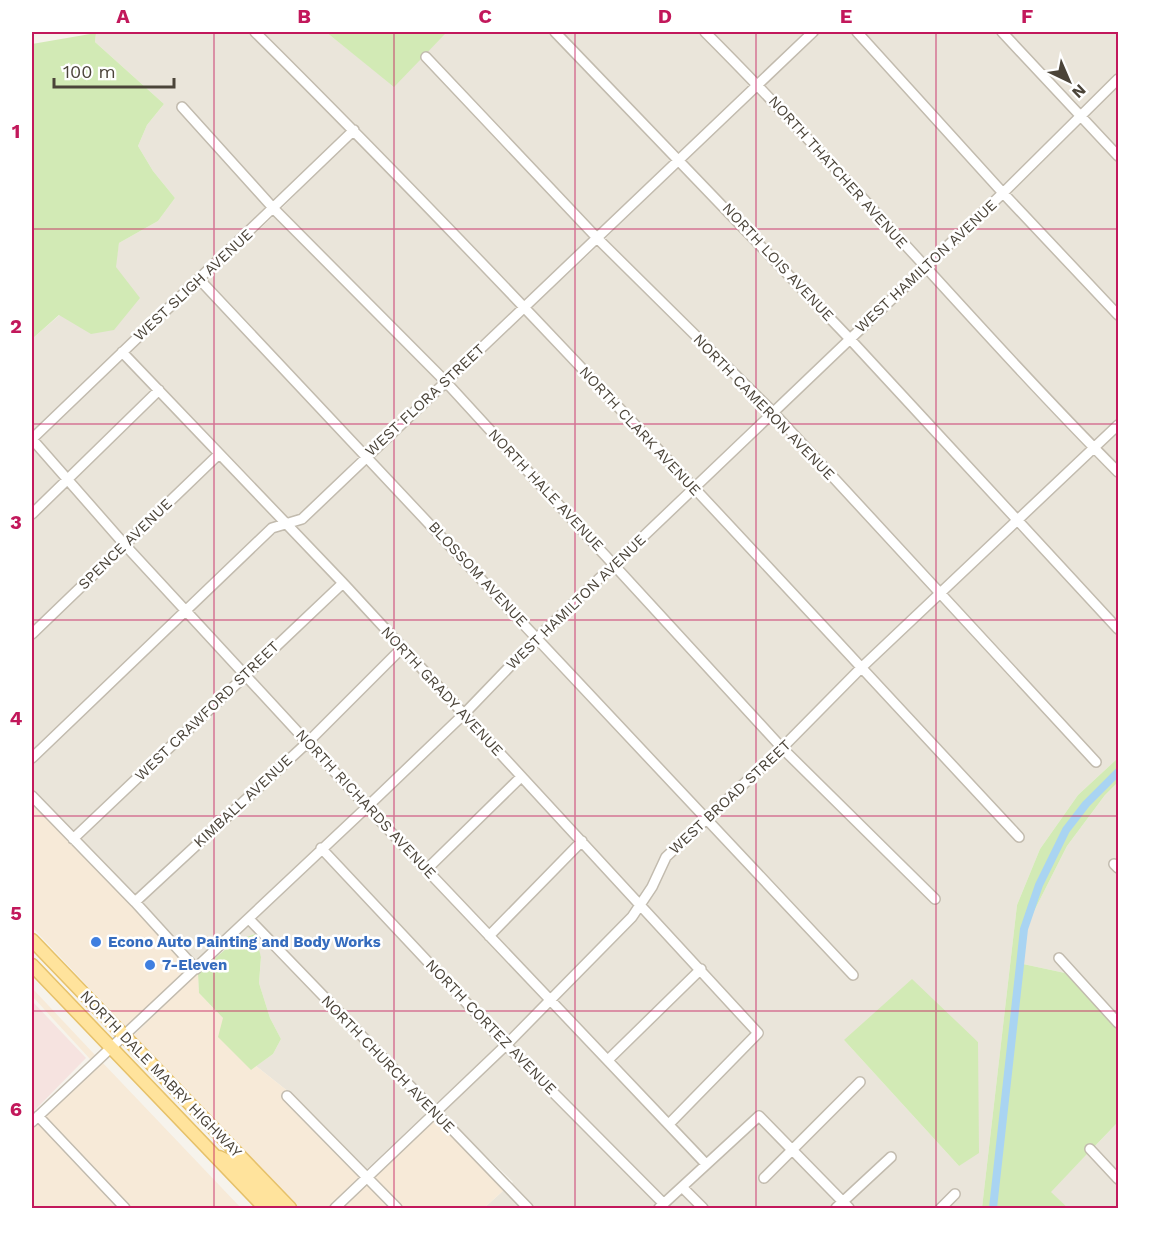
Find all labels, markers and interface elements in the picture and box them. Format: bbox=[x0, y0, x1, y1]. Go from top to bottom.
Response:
text: A bbox=[116, 4, 130, 28]
text: B bbox=[297, 4, 311, 28]
text: C bbox=[478, 4, 492, 28]
text: D bbox=[658, 4, 672, 28]
text: E bbox=[840, 4, 852, 28]
text: F bbox=[1021, 4, 1033, 28]
scale bar bbox=[54, 51, 174, 89]
north arrow bbox=[1039, 51, 1099, 111]
text: 100 m bbox=[63, 61, 116, 82]
text: N bbox=[1068, 80, 1090, 102]
street label: NORTH THATCHER AVENUE bbox=[765, 92, 911, 252]
text: 1 bbox=[12, 119, 20, 143]
street label: WEST HAMILTON AVENUE bbox=[851, 196, 1001, 336]
street label: NORTH LOIS AVENUE bbox=[719, 199, 837, 325]
street label: WEST SLIGH AVENUE bbox=[130, 225, 256, 345]
text: 2 bbox=[10, 314, 22, 338]
street label: NORTH CAMERON AVENUE bbox=[690, 330, 838, 484]
street label: WEST FLORA STREET bbox=[362, 340, 488, 460]
street label: NORTH CLARK AVENUE bbox=[575, 363, 705, 499]
street label: NORTH HALE AVENUE bbox=[485, 425, 607, 555]
street label: SPENCE AVENUE bbox=[74, 495, 176, 593]
text: 3 bbox=[10, 510, 22, 534]
street label: BLOSSOM AVENUE bbox=[425, 518, 531, 630]
street label: WEST HAMILTON AVENUE bbox=[502, 531, 650, 673]
street label: NORTH GRADY AVENUE bbox=[377, 623, 507, 759]
street label: WEST CRAWFORD STREET bbox=[131, 637, 283, 785]
text: 4 bbox=[10, 706, 23, 730]
street label: NORTH RICHARDS AVENUE bbox=[292, 726, 440, 882]
street label: WEST BROAD STREET bbox=[665, 736, 795, 858]
street label: KIMBALL AVENUE bbox=[190, 751, 296, 851]
text: 5 bbox=[10, 901, 22, 925]
place label: Econo Auto Painting and Body Works bbox=[108, 933, 381, 951]
marker: Econo Auto Painting and Body Works bbox=[89, 935, 103, 949]
place label: 7-Eleven bbox=[162, 956, 227, 974]
street label: NORTH CORTEZ AVENUE bbox=[422, 956, 560, 1098]
marker: 7-Eleven bbox=[143, 958, 157, 972]
street label: NORTH DALE MABRY HIGHWAY bbox=[76, 987, 246, 1161]
street label: NORTH CHURCH AVENUE bbox=[318, 991, 458, 1137]
text: 6 bbox=[10, 1097, 22, 1121]

